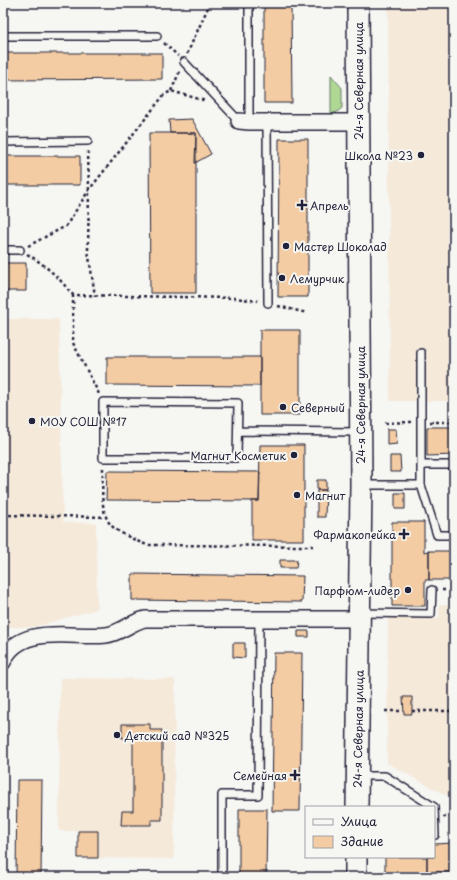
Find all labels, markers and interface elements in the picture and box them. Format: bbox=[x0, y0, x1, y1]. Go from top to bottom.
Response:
street label: 24-я Северная улица bbox=[350, 22, 367, 140]
place label: Школа №23 bbox=[344, 147, 413, 164]
marker: Школа №23 bbox=[416, 150, 426, 160]
place label: Апрель bbox=[310, 197, 349, 214]
marker: Апрель bbox=[297, 200, 307, 210]
place label: Мастер Шоколад bbox=[294, 238, 387, 255]
marker: Мастер Шоколад bbox=[281, 241, 291, 251]
place label: Лемурчик bbox=[290, 270, 345, 287]
marker: Лемурчик bbox=[277, 273, 287, 283]
street label: 24-я Северная улица bbox=[352, 346, 369, 464]
place label: Северный bbox=[291, 399, 345, 416]
marker: Северный bbox=[278, 402, 288, 412]
place label: МОУ СОШ №17 bbox=[40, 413, 127, 430]
marker: МОУ СОШ №17 bbox=[27, 416, 37, 426]
place label: Магнит Косметик bbox=[190, 447, 286, 464]
marker: Магнит Косметик bbox=[289, 450, 299, 460]
place label: Магнит bbox=[305, 487, 346, 504]
marker: Магнит bbox=[292, 490, 302, 500]
place label: Фармакопейка bbox=[314, 526, 396, 543]
marker: Фармакопейка bbox=[399, 529, 409, 539]
place label: Парфюм-лидер bbox=[315, 582, 400, 599]
marker: Парфюм-лидер bbox=[403, 585, 413, 595]
street label: 24-я Северная улица bbox=[348, 670, 368, 788]
place label: Детский сад №325 bbox=[124, 727, 229, 744]
marker: Детский сад №325 bbox=[112, 730, 122, 740]
place label: Семейная bbox=[233, 767, 287, 784]
marker: Семейная bbox=[290, 770, 300, 780]
legend bbox=[305, 806, 435, 858]
text: Улица bbox=[341, 812, 377, 830]
text: Здание bbox=[341, 832, 383, 850]

